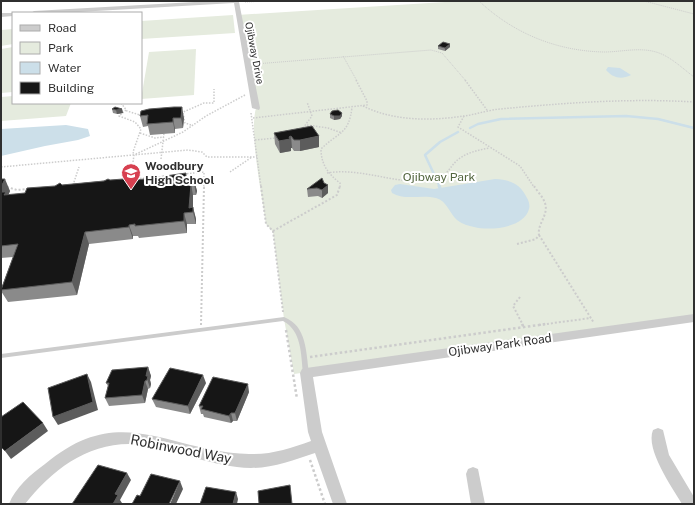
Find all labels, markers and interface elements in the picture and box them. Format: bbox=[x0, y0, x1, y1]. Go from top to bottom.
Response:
legend bbox=[12, 12, 142, 104]
text: Road bbox=[48, 21, 76, 35]
street label: Ojibway Drive bbox=[243, 21, 267, 85]
text: Park bbox=[48, 41, 74, 55]
text: Water bbox=[48, 61, 82, 75]
text: Building bbox=[48, 81, 94, 95]
place label: Woodbury High School bbox=[145, 159, 214, 187]
school or university icon: Woodbury High School bbox=[120, 162, 142, 190]
park label: Ojibway Park bbox=[403, 170, 476, 184]
street label: Ojibway Park Road bbox=[448, 331, 552, 359]
street label: Robinwood Way bbox=[129, 431, 233, 467]

